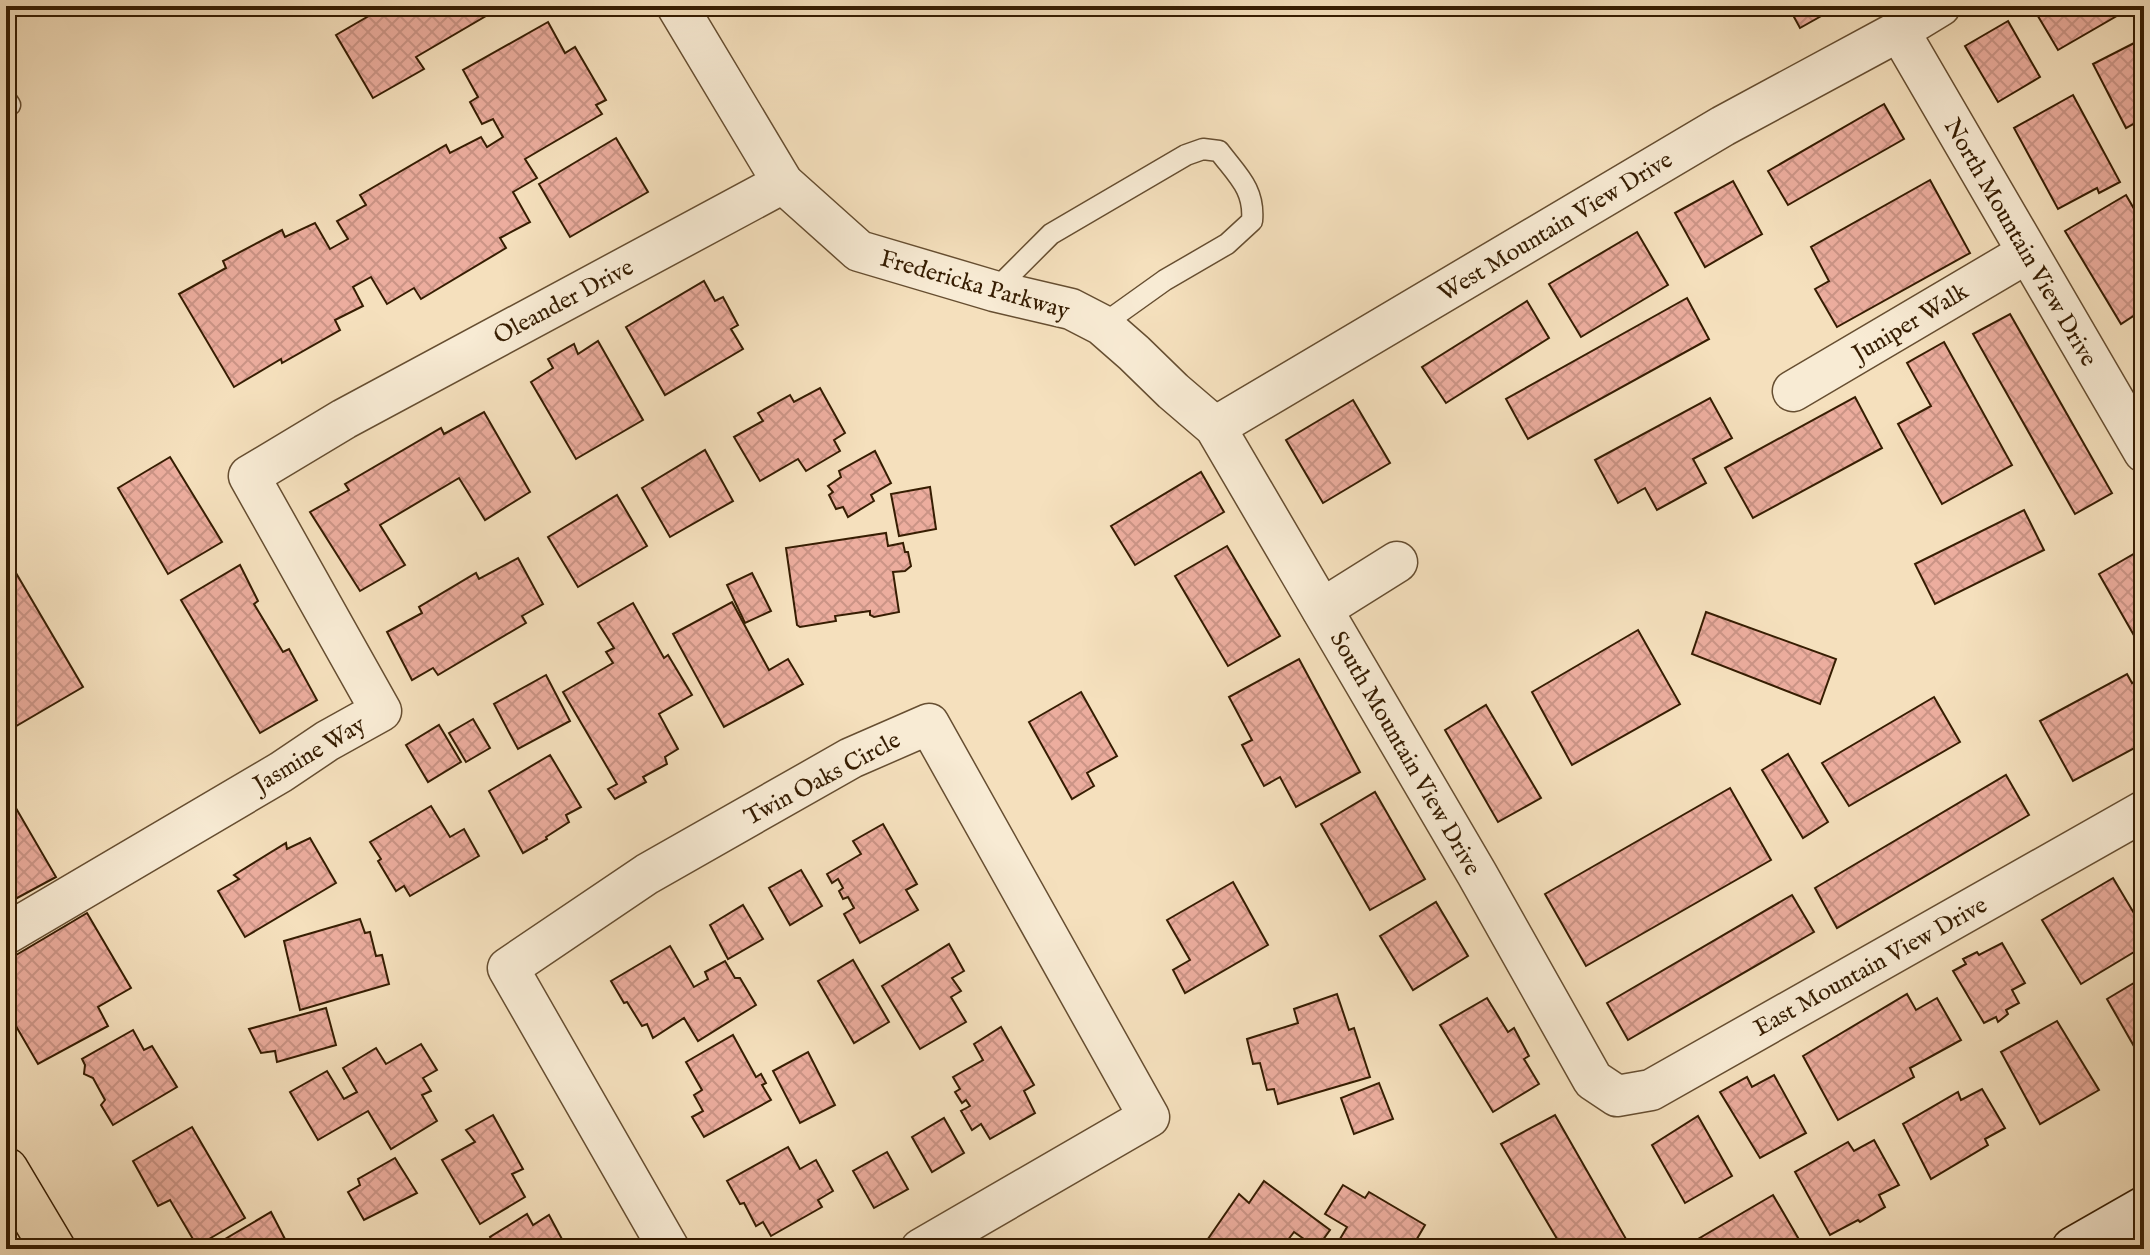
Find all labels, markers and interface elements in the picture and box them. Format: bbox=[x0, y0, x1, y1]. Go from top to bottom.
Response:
street label: North Mountain View Drive bbox=[1936, 113, 2103, 372]
street label: West Mountain View Drive bbox=[1433, 145, 1679, 310]
street label: Fredericka Parkway bbox=[876, 244, 1073, 327]
street label: Oleander Drive bbox=[488, 252, 639, 352]
street label: Juniper Walk bbox=[1845, 276, 1975, 372]
street label: South Mountain View Drive bbox=[1322, 626, 1487, 882]
street label: Jasmine Way bbox=[246, 710, 372, 802]
street label: Twin Oaks Circle bbox=[739, 725, 906, 834]
street label: East Mountain View Drive bbox=[1749, 890, 1993, 1044]

